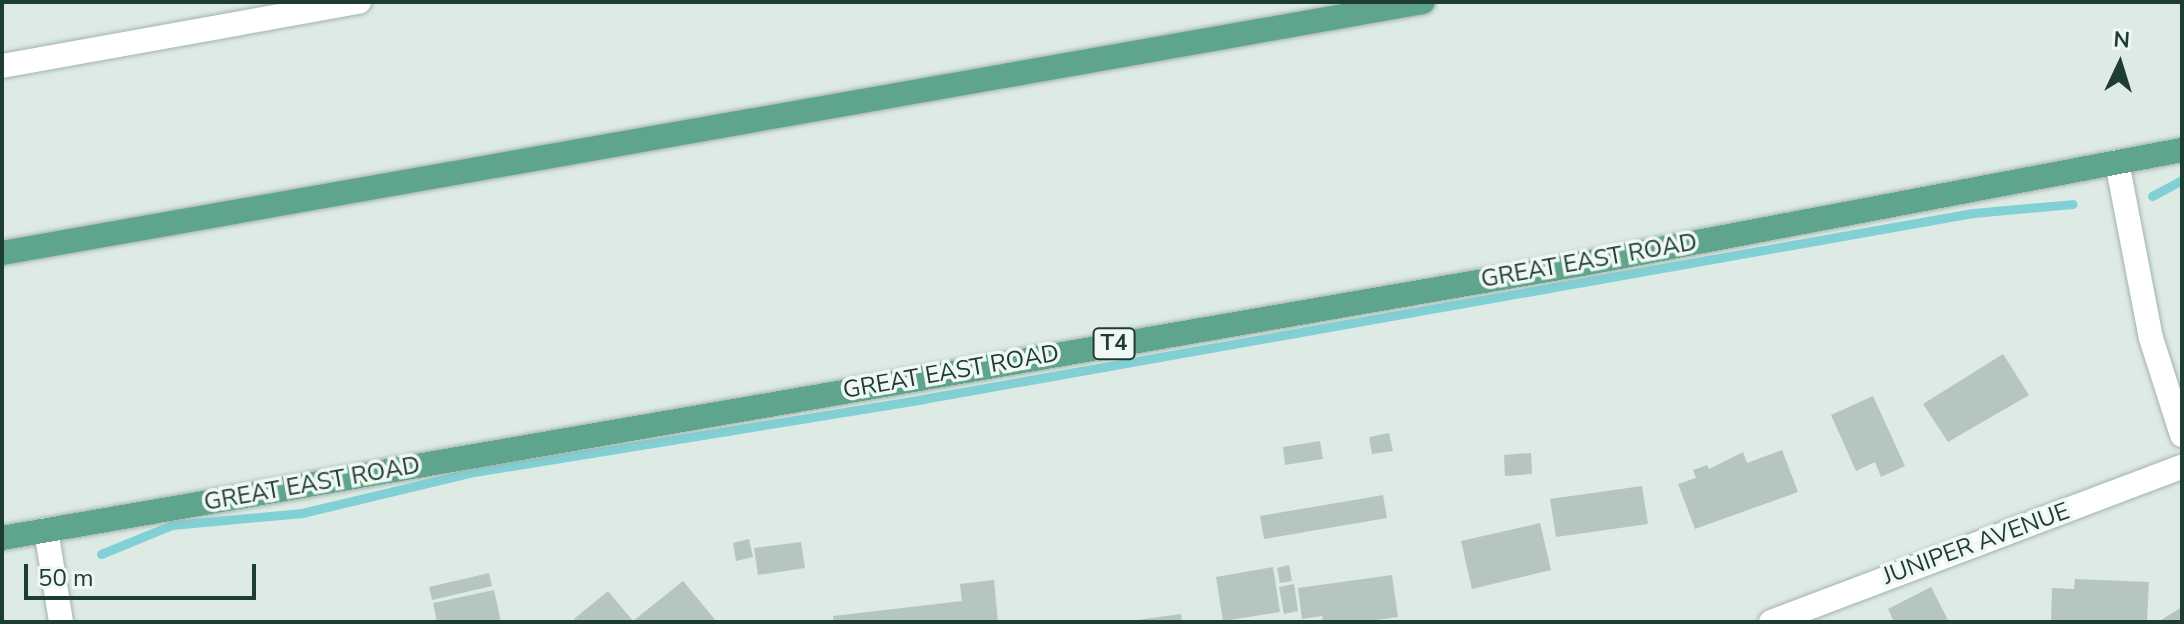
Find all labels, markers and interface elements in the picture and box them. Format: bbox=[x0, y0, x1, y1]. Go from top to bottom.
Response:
north arrow bbox=[2080, 24, 2160, 104]
text: N bbox=[2112, 25, 2131, 56]
street label: GREAT EAST ROAD bbox=[1479, 228, 1699, 294]
road number: T4 bbox=[1092, 326, 1136, 362]
street label: GREAT EAST ROAD bbox=[841, 339, 1061, 405]
street label: GREAT EAST ROAD bbox=[202, 451, 422, 517]
street label: JUNIPER AVENUE bbox=[1879, 497, 2073, 591]
scale bar bbox=[28, 548, 260, 598]
text: 50 m bbox=[38, 562, 94, 594]

